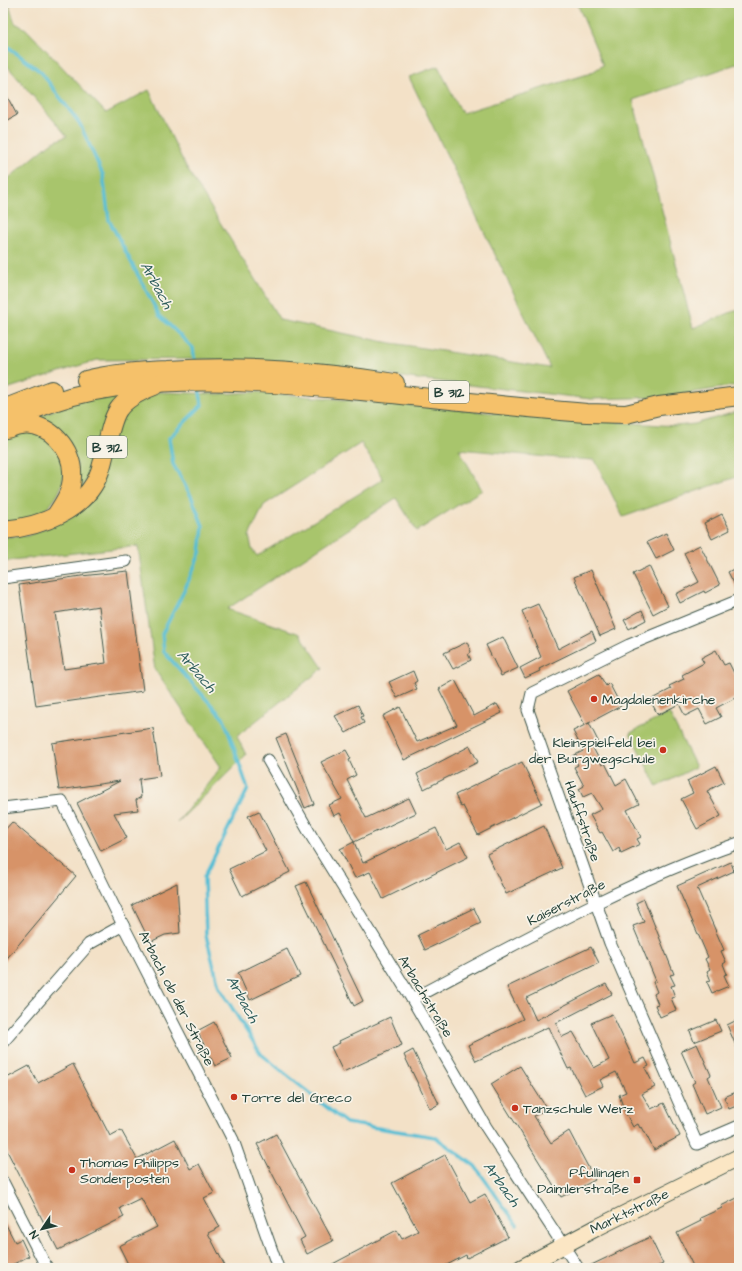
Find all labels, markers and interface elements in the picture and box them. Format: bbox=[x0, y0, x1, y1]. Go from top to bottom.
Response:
water label: Arbach bbox=[135, 258, 178, 313]
road number: B 312 bbox=[429, 381, 469, 403]
road number: B 312 bbox=[87, 436, 127, 458]
water label: Arbach bbox=[172, 645, 222, 698]
place label: Magdalenenkirche bbox=[602, 690, 716, 710]
marker: Magdalenenkirche bbox=[589, 694, 599, 704]
place label: Kleinspielfeld bei der Burgwegschule bbox=[529, 733, 655, 769]
marker: Kleinspielfeld bei der Burgwegschule bbox=[658, 745, 668, 755]
street label: Hauffstraße bbox=[559, 778, 605, 865]
street label: Kaiserstraße bbox=[524, 874, 609, 931]
street label: Arbach ob der Straße bbox=[133, 927, 219, 1070]
street label: Arbachstraße bbox=[393, 952, 458, 1042]
water label: Arbach bbox=[221, 972, 264, 1027]
place label: Torre del Greco bbox=[242, 1088, 352, 1108]
marker: Torre del Greco bbox=[229, 1092, 239, 1102]
place label: Tanzschule Werz bbox=[523, 1099, 634, 1119]
marker: Tanzschule Werz bbox=[510, 1103, 520, 1113]
place label: Thomas Philipps Sonderposten bbox=[80, 1153, 179, 1189]
water label: Arbach bbox=[478, 1158, 525, 1212]
place label: Pfullingen Daimlerstraße bbox=[537, 1163, 629, 1199]
marker: Thomas Philipps Sonderposten bbox=[67, 1165, 77, 1175]
marker: Pfullingen Daimlerstraße bbox=[632, 1175, 642, 1185]
street label: Marktstraße bbox=[587, 1184, 673, 1240]
north arrow bbox=[22, 1209, 62, 1249]
text: N bbox=[26, 1227, 42, 1242]

